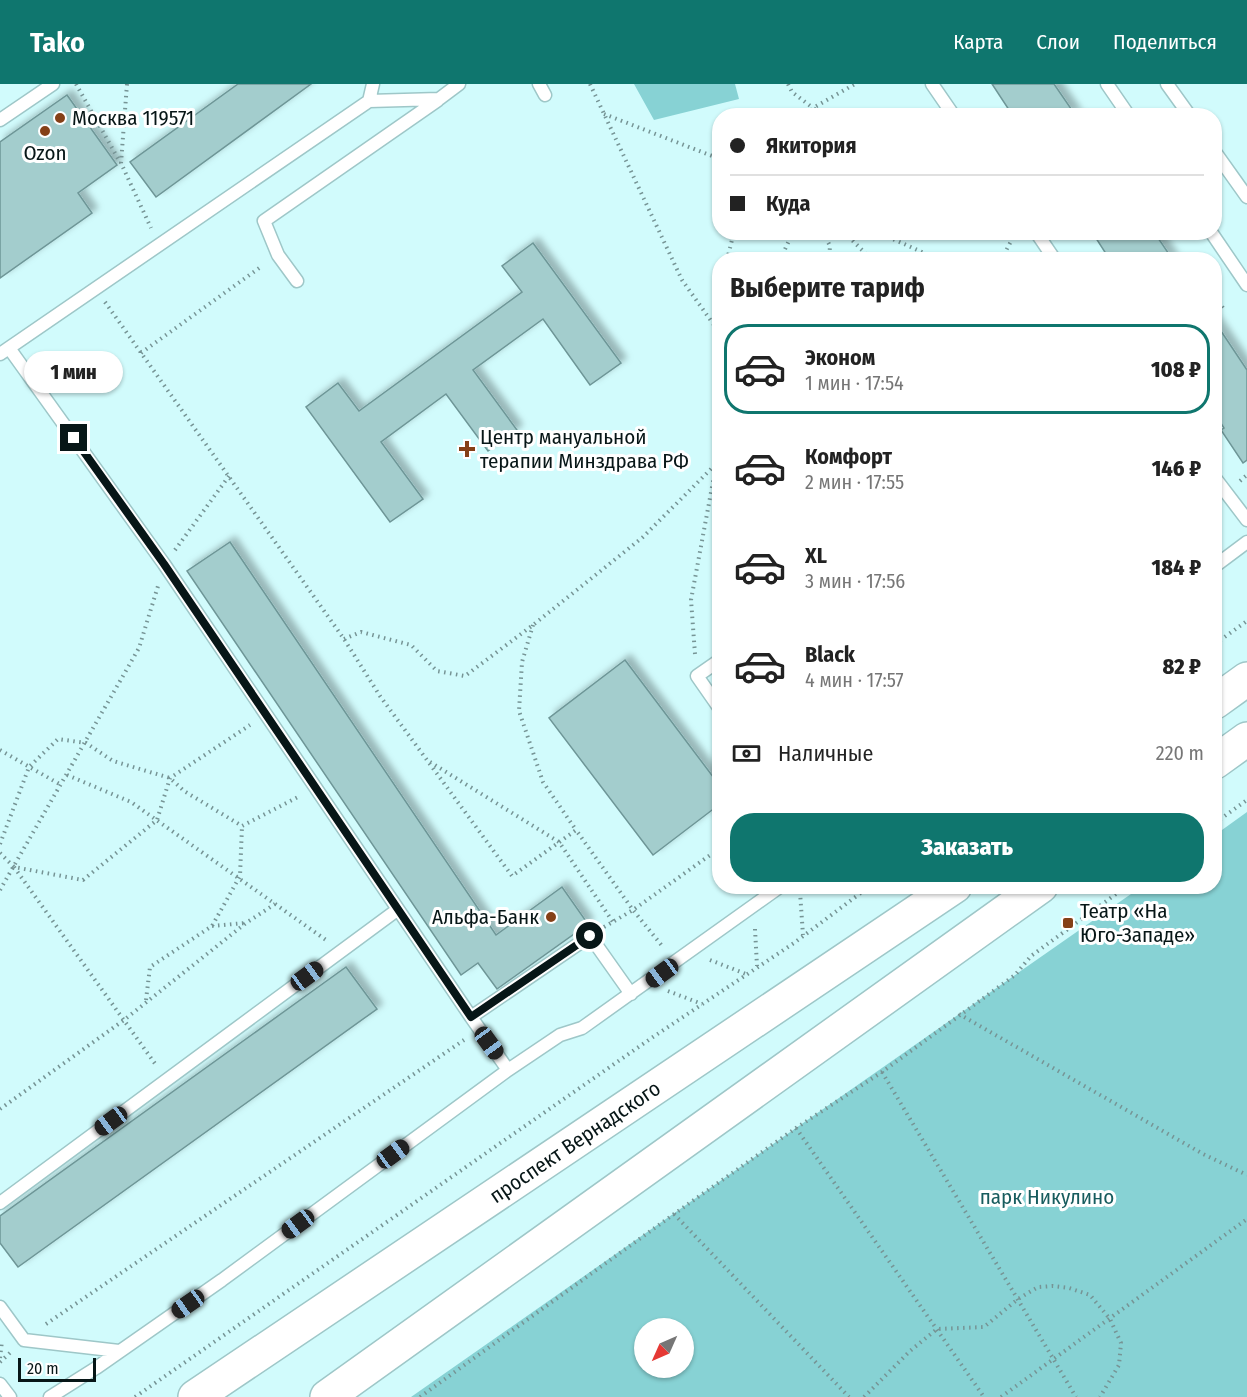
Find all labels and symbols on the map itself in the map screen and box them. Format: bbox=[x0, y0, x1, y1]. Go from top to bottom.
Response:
place label: Москва 119571 bbox=[72, 105, 194, 131]
marker: Москва 119571 bbox=[53, 111, 67, 125]
marker: Ozon bbox=[38, 124, 52, 138]
place label: Ozon bbox=[23, 140, 67, 166]
callout: 1 мин bbox=[25, 351, 124, 393]
route end bbox=[60, 424, 87, 451]
place label: Центр мануальной терапии Минздрава РФ bbox=[480, 424, 689, 474]
marker: Центр мануальной терапии Минздрава РФ bbox=[458, 440, 476, 458]
place label: Театр «На Юго-Западе» bbox=[1080, 898, 1195, 948]
place label: Альфа-Банк bbox=[432, 904, 539, 930]
marker: Альфа-Банк bbox=[544, 910, 558, 924]
marker: Театр «На Юго-Западе» bbox=[1061, 916, 1075, 930]
route start bbox=[576, 922, 603, 949]
car bbox=[642, 955, 682, 991]
car bbox=[287, 958, 327, 994]
car bbox=[471, 1023, 507, 1063]
street label: проспект Вернадского bbox=[485, 1075, 665, 1209]
car bbox=[91, 1103, 131, 1139]
car bbox=[373, 1136, 413, 1172]
park label: парк Никулино bbox=[980, 1184, 1114, 1210]
car bbox=[278, 1206, 318, 1242]
car bbox=[168, 1286, 208, 1322]
north arrow bbox=[634, 1318, 694, 1378]
scale bar bbox=[18, 1355, 96, 1382]

